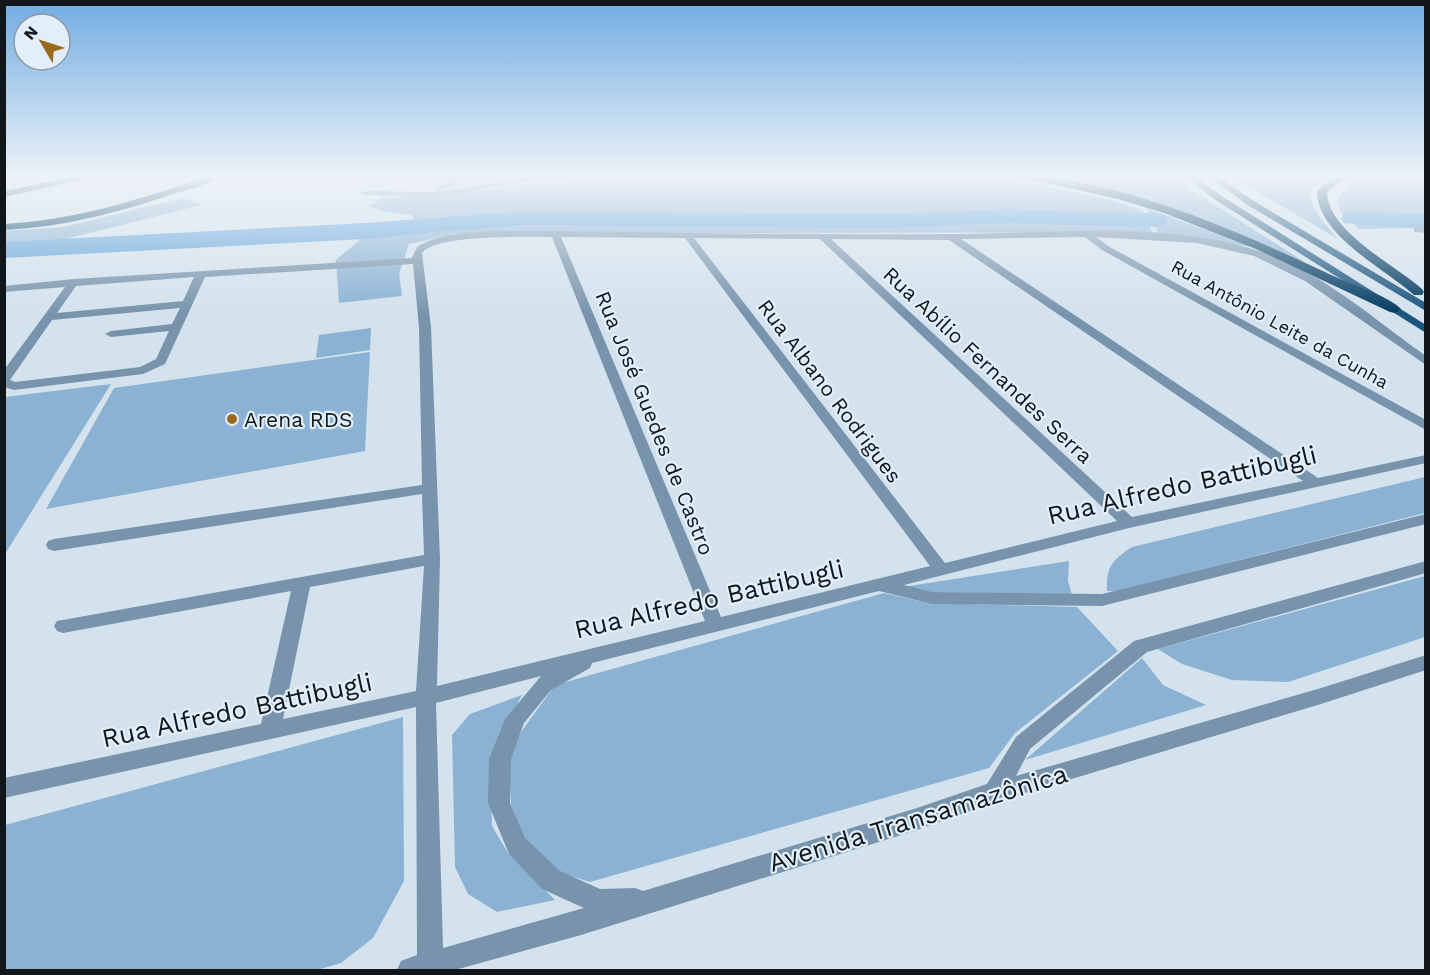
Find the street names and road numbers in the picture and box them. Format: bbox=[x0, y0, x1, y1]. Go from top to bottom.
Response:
street label: Rua Antônio Leite da Cunha bbox=[1168, 255, 1392, 393]
street label: Rua Abílio Fernandes Serra bbox=[878, 261, 1098, 469]
street label: Rua José Guedes de Castro bbox=[590, 287, 720, 559]
street label: Rua Albano Rodrigues bbox=[753, 294, 907, 488]
street label: Rua Alfredo Battibugli bbox=[1044, 439, 1320, 531]
street label: Rua Alfredo Battibugli bbox=[571, 553, 847, 645]
street label: Rua Alfredo Battibugli bbox=[99, 667, 375, 753]
street label: Avenida Transamazônica bbox=[765, 758, 1071, 878]

